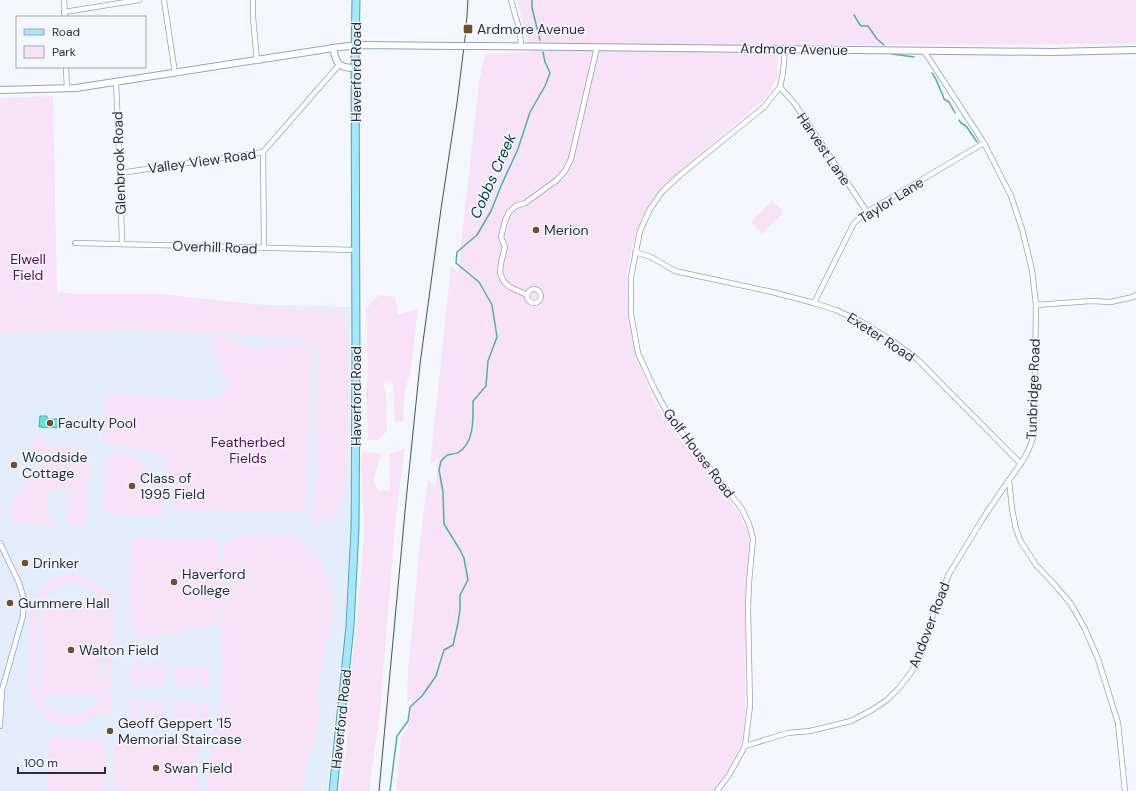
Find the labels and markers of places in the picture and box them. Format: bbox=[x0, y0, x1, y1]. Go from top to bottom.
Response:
place label: Ardmore Avenue bbox=[477, 20, 585, 38]
marker: Ardmore Avenue bbox=[462, 23, 474, 35]
place label: Merion bbox=[544, 221, 589, 239]
marker: Merion bbox=[531, 225, 541, 235]
place label: Faculty Pool bbox=[58, 414, 136, 432]
marker: Faculty Pool bbox=[45, 418, 55, 428]
place label: Woodside Cottage bbox=[22, 448, 87, 482]
marker: Woodside Cottage bbox=[9, 460, 19, 470]
place label: Class of 1995 Field bbox=[140, 469, 205, 503]
marker: Class of 1995 Field bbox=[127, 481, 137, 491]
place label: Drinker bbox=[33, 554, 79, 572]
marker: Drinker bbox=[20, 558, 30, 568]
place label: Haverford College bbox=[182, 565, 246, 599]
marker: Haverford College bbox=[169, 577, 179, 587]
place label: Gummere Hall bbox=[18, 594, 110, 612]
marker: Gummere Hall bbox=[5, 598, 15, 608]
place label: Walton Field bbox=[79, 641, 159, 659]
marker: Walton Field bbox=[66, 645, 76, 655]
place label: Geoff Geppert '15 Memorial Staircase bbox=[118, 714, 242, 748]
marker: Geoff Geppert '15 Memorial Staircase bbox=[105, 726, 115, 736]
place label: Swan Field bbox=[164, 759, 233, 777]
marker: Swan Field bbox=[151, 763, 161, 773]

